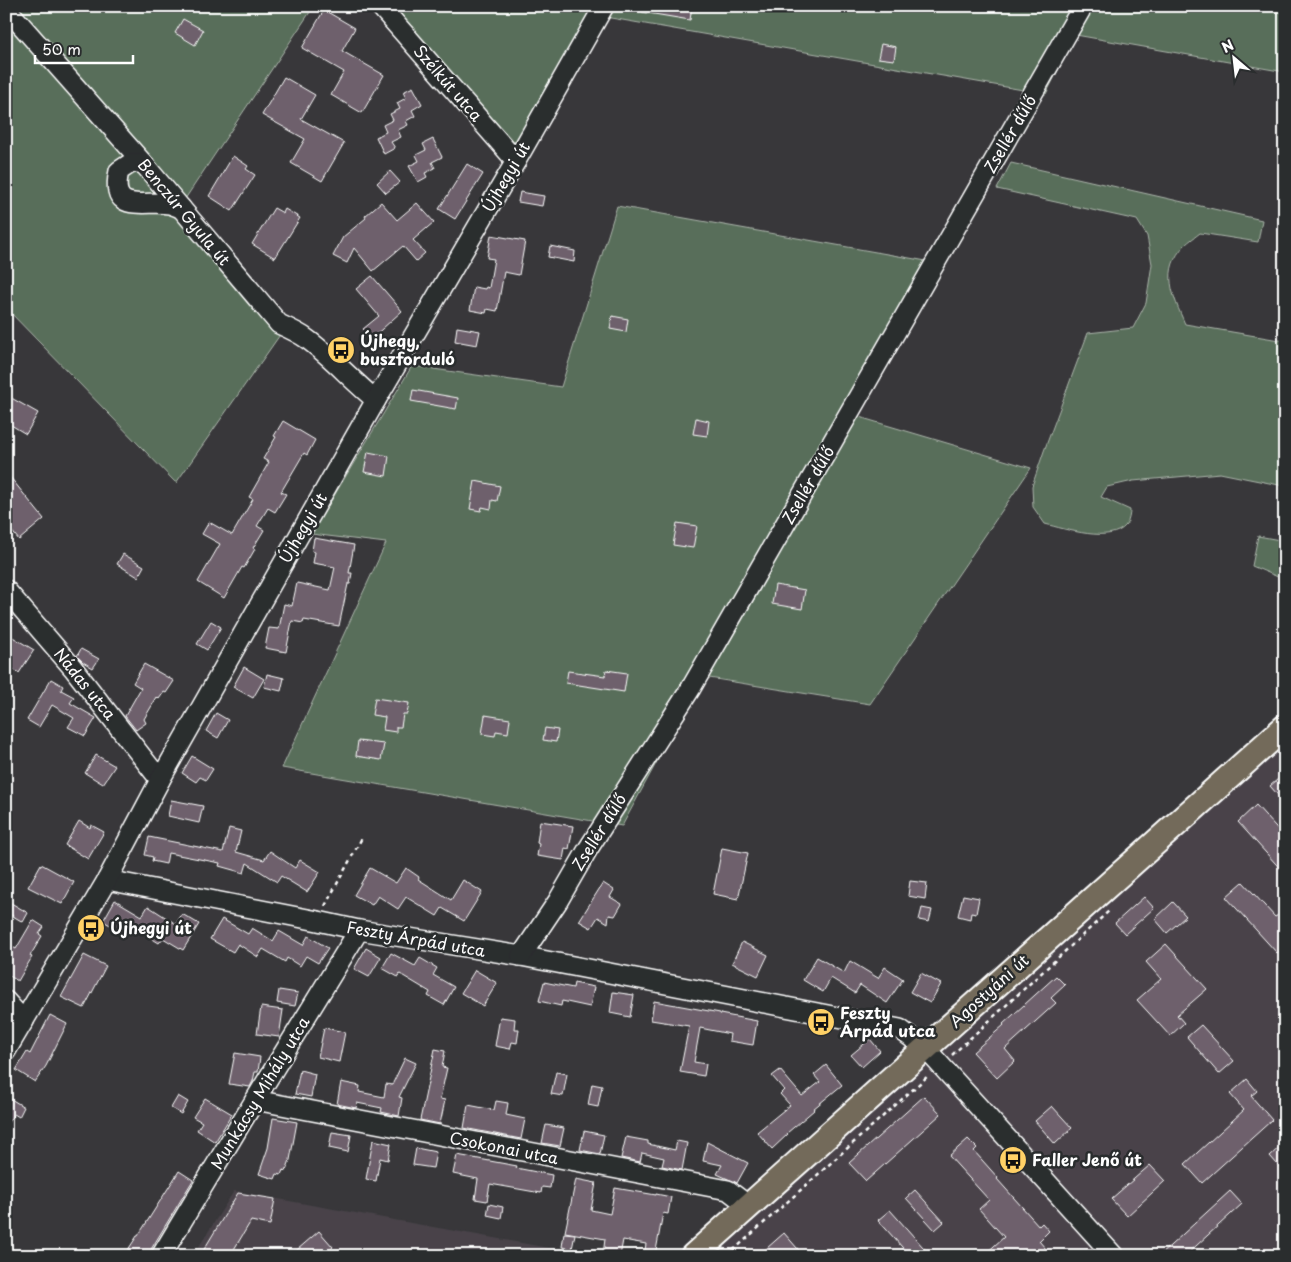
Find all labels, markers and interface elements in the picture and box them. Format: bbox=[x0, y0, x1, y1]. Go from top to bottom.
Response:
scale bar bbox=[35, 32, 132, 64]
north arrow bbox=[1208, 32, 1258, 82]
text: N bbox=[1218, 34, 1237, 58]
text: 50 m bbox=[42, 37, 81, 60]
street label: Szélkút utca bbox=[409, 39, 489, 126]
street label: Zsellér dűlő bbox=[977, 90, 1041, 177]
street label: Újhegyi út bbox=[475, 136, 535, 216]
street label: Benczúr Gyula út bbox=[133, 153, 237, 270]
place label: Újhegy, buszforduló bbox=[360, 328, 455, 370]
bus stop icon: Újhegy, buszforduló bbox=[326, 335, 356, 365]
street label: Zsellér dűlő bbox=[775, 441, 839, 528]
street label: Újhegyi út bbox=[272, 487, 332, 567]
street label: Nádas utca bbox=[49, 642, 122, 725]
street label: Zsellér dűlő bbox=[565, 788, 631, 875]
bus stop icon: Újhegyi út bbox=[76, 913, 106, 943]
street label: Feszty Árpád utca bbox=[345, 914, 487, 962]
place label: Újhegyi út bbox=[110, 915, 192, 939]
street label: Agostyáni út bbox=[943, 948, 1034, 1033]
place label: Feszty Árpád utca bbox=[840, 1000, 936, 1042]
bus stop icon: Feszty Árpád utca bbox=[806, 1007, 836, 1037]
street label: Munkácsy Mihály utca bbox=[204, 1011, 314, 1173]
street label: Csokonai utca bbox=[448, 1125, 561, 1169]
bus stop icon: Faller Jenő út bbox=[998, 1145, 1028, 1175]
place label: Faller Jenő út bbox=[1032, 1147, 1142, 1171]

